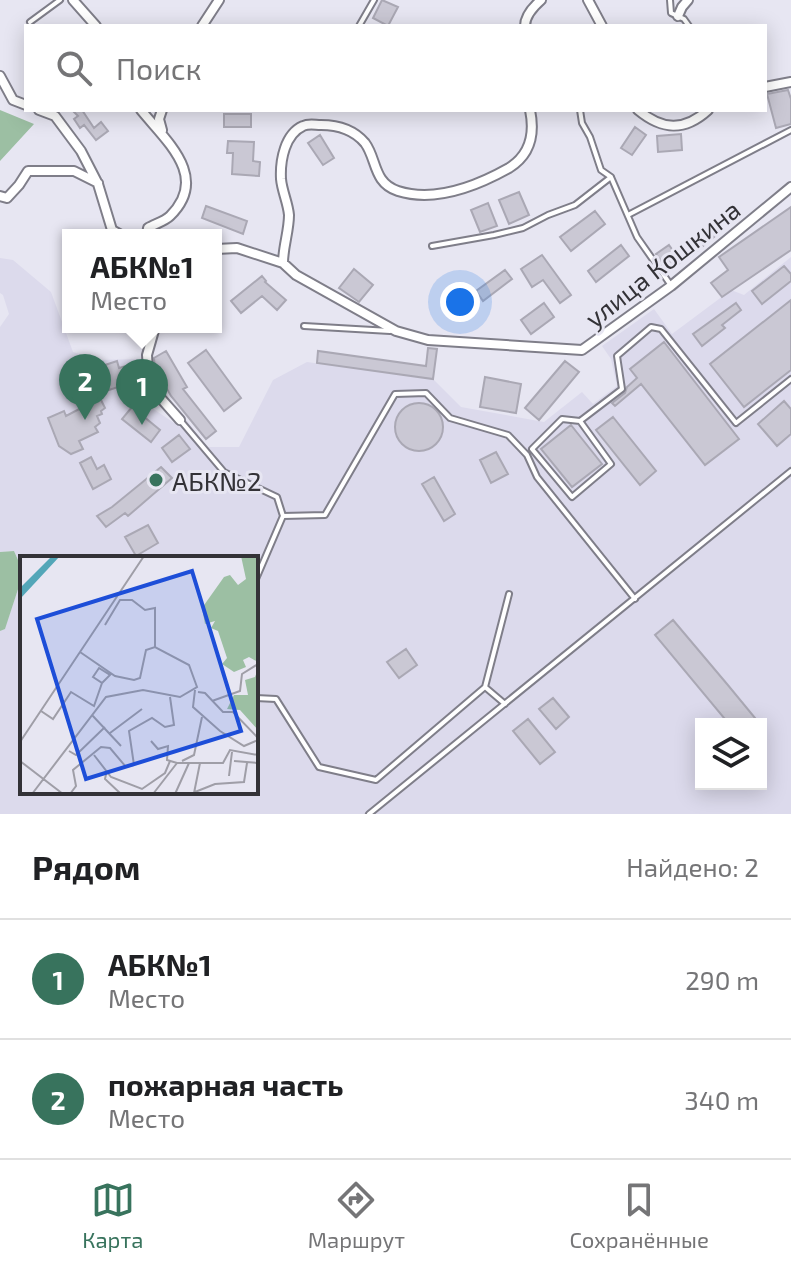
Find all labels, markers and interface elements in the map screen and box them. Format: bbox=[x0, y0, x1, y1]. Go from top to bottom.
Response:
search box bbox=[24, 24, 767, 112]
icon: search bbox=[52, 46, 96, 90]
text: Поиск bbox=[116, 50, 202, 86]
street label: улица Кошкина bbox=[578, 193, 746, 334]
popup bbox=[62, 229, 222, 333]
text: АБК№1 bbox=[90, 248, 194, 284]
your location bbox=[440, 282, 480, 322]
text: Место bbox=[90, 284, 167, 315]
pin: 2 bbox=[59, 354, 111, 420]
pin: 1 bbox=[116, 359, 168, 425]
place label: АБК№2 bbox=[172, 465, 262, 496]
marker: АБК№2 bbox=[147, 471, 165, 489]
inset map bbox=[20, 556, 258, 794]
map controls bbox=[695, 718, 767, 790]
button: layers bbox=[695, 718, 767, 790]
text: Рядом bbox=[32, 846, 140, 887]
text: Найдено: 2 bbox=[626, 851, 759, 882]
text: АБК№1 bbox=[108, 946, 212, 982]
text: 1 bbox=[52, 964, 64, 995]
text: 290 m bbox=[685, 964, 759, 995]
text: Место bbox=[108, 982, 185, 1013]
text: пожарная часть bbox=[108, 1066, 343, 1102]
text: 2 bbox=[50, 1084, 66, 1115]
text: 340 m bbox=[684, 1084, 759, 1115]
text: Место bbox=[108, 1102, 185, 1133]
tab: Карта bbox=[82, 1178, 143, 1252]
tab: Маршрут bbox=[308, 1178, 405, 1252]
tab: Сохранённые bbox=[569, 1178, 709, 1252]

